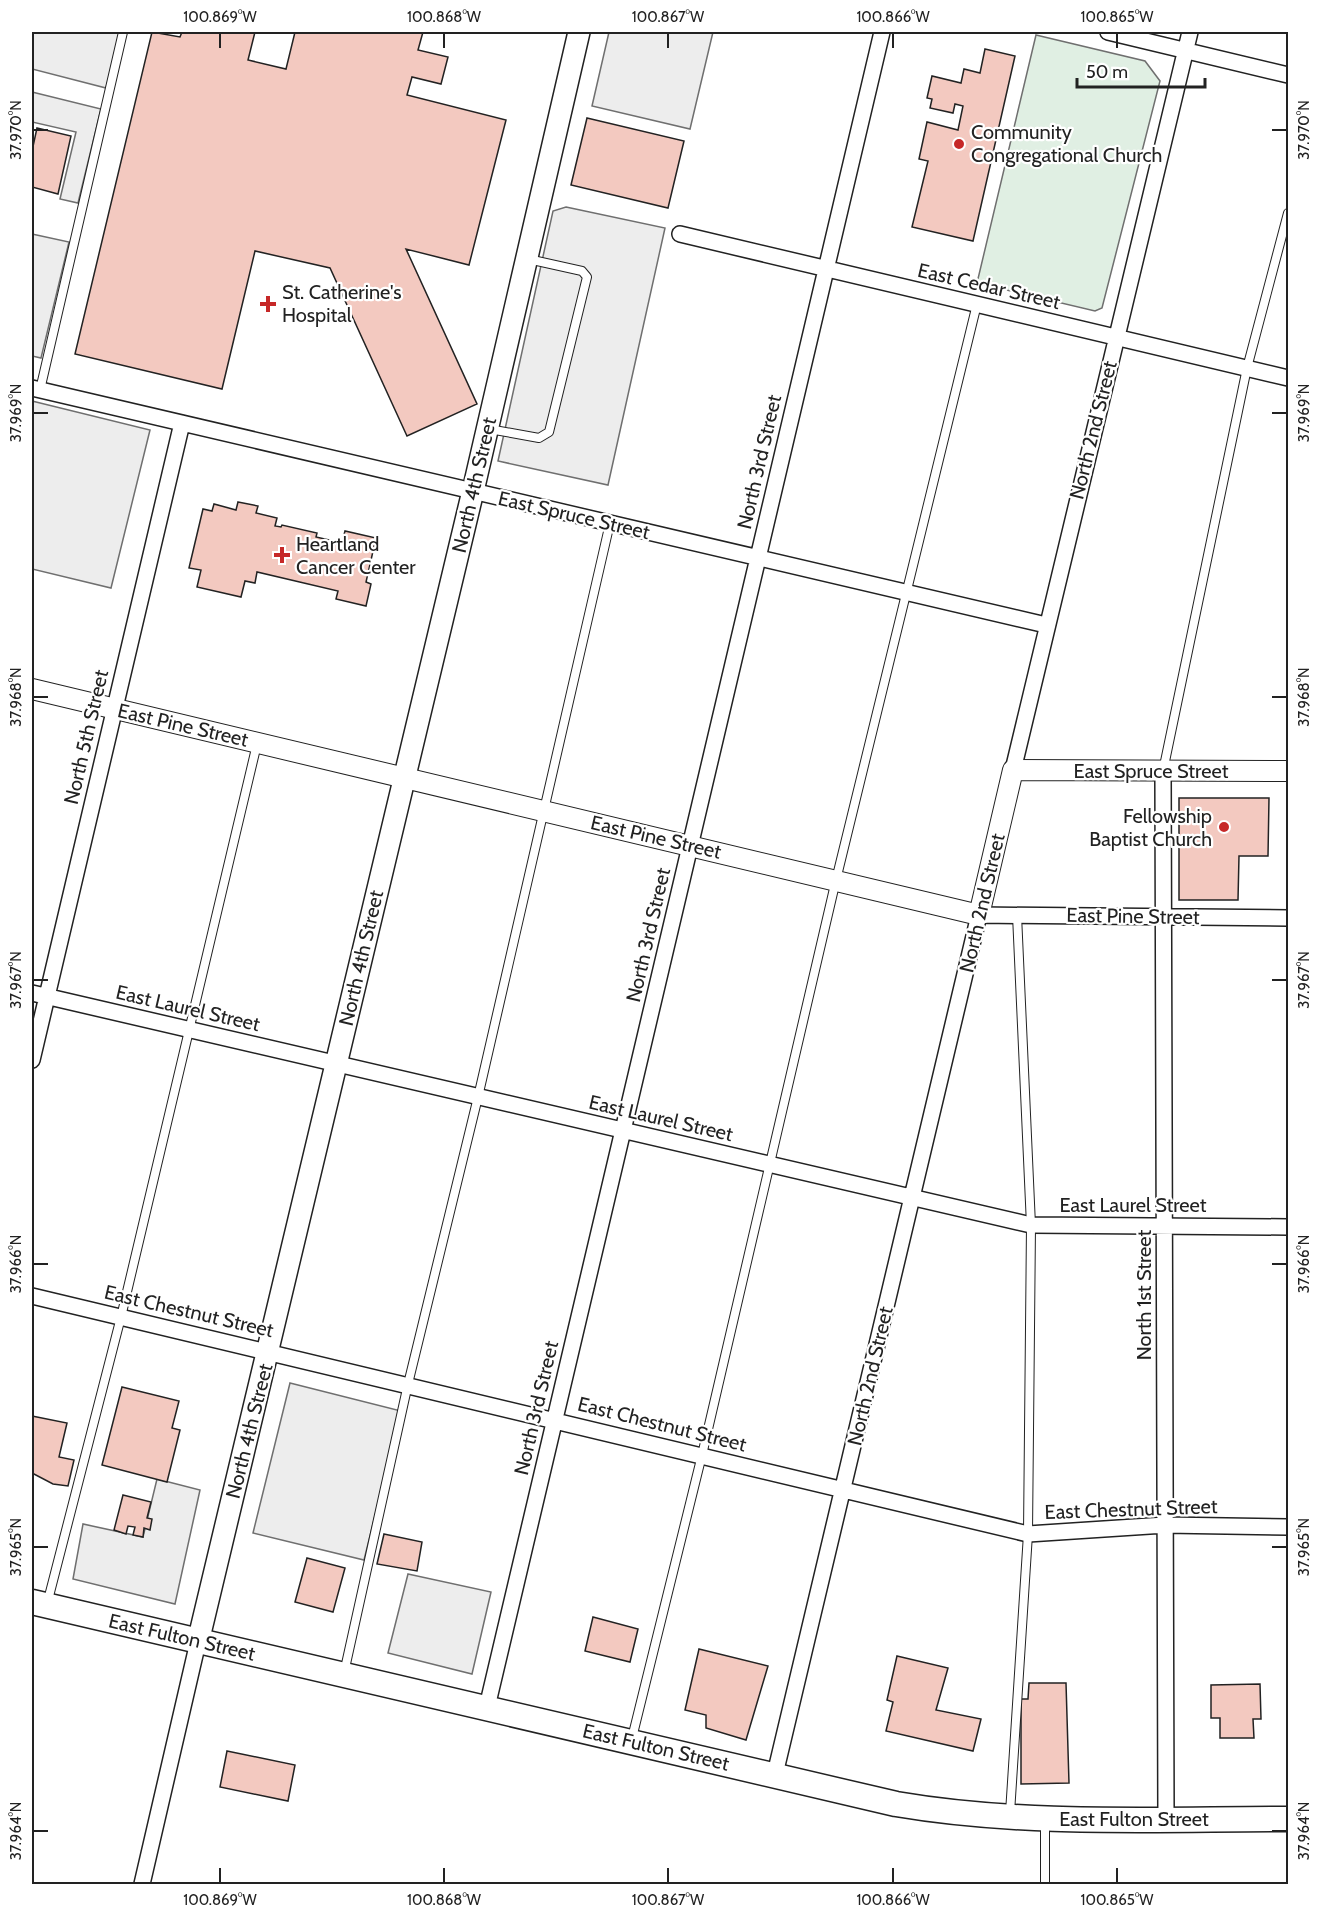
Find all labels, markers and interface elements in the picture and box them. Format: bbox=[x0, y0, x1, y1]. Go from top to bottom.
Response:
text: 100.869°W bbox=[183, 8, 257, 26]
text: 100.868°W bbox=[407, 8, 482, 26]
text: 100.867°W bbox=[632, 8, 705, 26]
text: 100.866°W bbox=[856, 8, 930, 26]
text: 100.865°W bbox=[1081, 8, 1154, 26]
scale bar bbox=[1077, 51, 1204, 89]
text: 50 m bbox=[1086, 61, 1128, 83]
text: 37.970°N bbox=[7, 100, 25, 160]
text: 37.970°N bbox=[1295, 100, 1313, 160]
place label: Community Congregational Church bbox=[971, 120, 1162, 167]
marker: Community Congregational Church bbox=[952, 137, 966, 151]
street label: East Cedar Street bbox=[915, 258, 1063, 314]
place label: St. Catherine's Hospital bbox=[282, 280, 401, 327]
marker: St. Catherine's Hospital bbox=[259, 295, 277, 313]
street label: North 2nd Street bbox=[1064, 358, 1122, 502]
text: 37.969°N bbox=[7, 384, 25, 442]
text: 37.969°N bbox=[1295, 384, 1313, 442]
street label: North 3rd Street bbox=[732, 392, 786, 531]
street label: North 4th Street bbox=[447, 415, 501, 555]
street label: East Spruce Street bbox=[496, 486, 652, 544]
place label: Heartland Cancer Center bbox=[296, 532, 416, 579]
marker: Heartland Cancer Center bbox=[273, 546, 291, 564]
text: 37.968°N bbox=[7, 667, 25, 727]
street label: North 5th Street bbox=[59, 667, 113, 807]
text: 37.968°N bbox=[1295, 667, 1313, 727]
street label: East Pine Street bbox=[115, 698, 251, 752]
street label: East Spruce Street bbox=[1074, 759, 1229, 783]
place label: Fellowship Baptist Church bbox=[1089, 804, 1212, 851]
street label: East Pine Street bbox=[588, 810, 724, 864]
marker: Fellowship Baptist Church bbox=[1217, 820, 1231, 834]
street label: North 2nd Street bbox=[954, 831, 1010, 975]
street label: North 3rd Street bbox=[621, 865, 675, 1004]
street label: North 4th Street bbox=[334, 888, 388, 1028]
street label: East Pine Street bbox=[1066, 903, 1200, 929]
text: 37.967°N bbox=[7, 951, 25, 1009]
text: 37.967°N bbox=[1295, 951, 1313, 1009]
street label: East Laurel Street bbox=[114, 980, 263, 1036]
street label: East Laurel Street bbox=[587, 1090, 736, 1146]
street label: East Laurel Street bbox=[1059, 1193, 1207, 1217]
street label: North 1st Street bbox=[1132, 1229, 1156, 1360]
text: 37.966°N bbox=[7, 1235, 25, 1293]
text: 37.966°N bbox=[1295, 1235, 1313, 1293]
street label: East Chestnut Street bbox=[102, 1280, 276, 1342]
street label: North 2nd Street bbox=[842, 1304, 898, 1448]
street label: North 3rd Street bbox=[509, 1338, 563, 1477]
street label: North 4th Street bbox=[221, 1361, 277, 1501]
street label: East Chestnut Street bbox=[575, 1391, 749, 1457]
street label: East Chestnut Street bbox=[1044, 1494, 1218, 1524]
text: 37.965°N bbox=[7, 1518, 25, 1576]
text: 37.965°N bbox=[1295, 1518, 1313, 1576]
street label: East Fulton Street bbox=[106, 1608, 258, 1666]
street label: East Fulton Street bbox=[580, 1718, 732, 1776]
text: 37.964°N bbox=[7, 1802, 25, 1860]
text: 37.964°N bbox=[1295, 1802, 1313, 1860]
street label: East Fulton Street bbox=[1059, 1807, 1209, 1831]
text: 100.869°W bbox=[183, 1891, 257, 1909]
text: 100.868°W bbox=[407, 1891, 482, 1909]
text: 100.867°W bbox=[632, 1891, 705, 1909]
text: 100.866°W bbox=[856, 1891, 930, 1909]
text: 100.865°W bbox=[1081, 1891, 1154, 1909]

